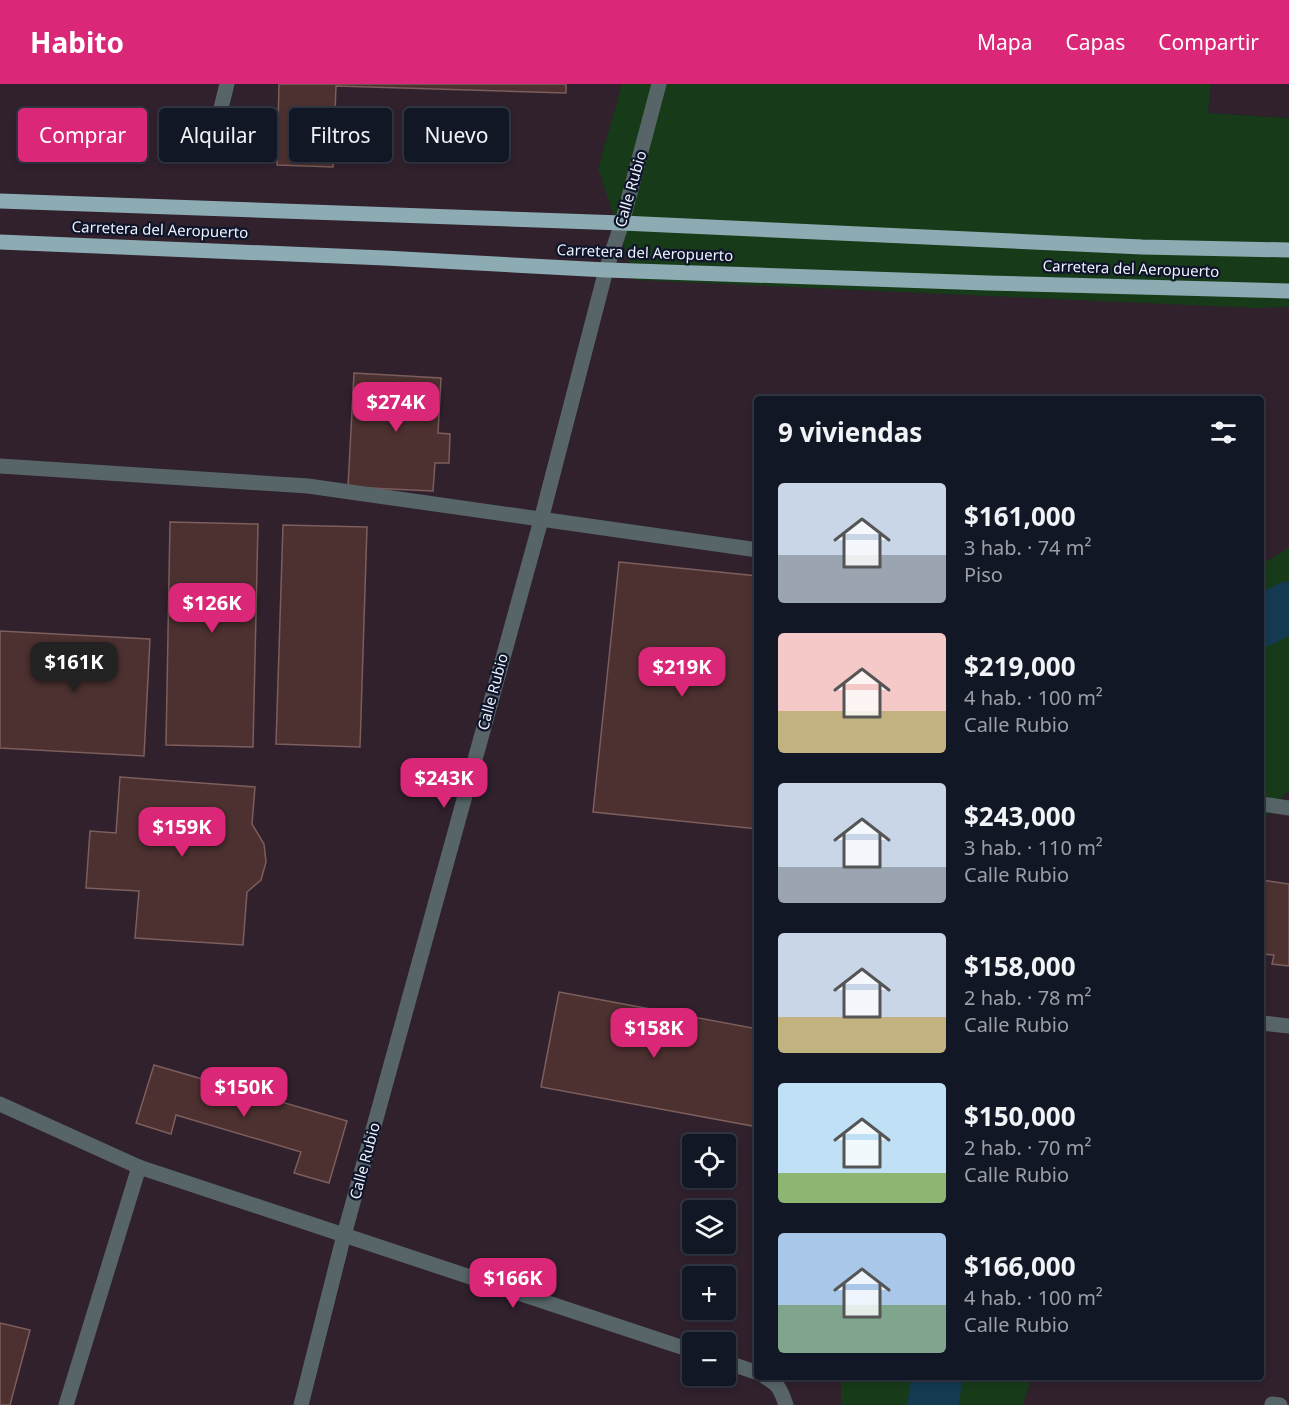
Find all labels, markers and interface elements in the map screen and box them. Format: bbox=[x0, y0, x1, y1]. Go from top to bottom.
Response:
text: Habito bbox=[30, 23, 124, 61]
text: Mapa bbox=[977, 28, 1033, 56]
text: Capas bbox=[1066, 28, 1125, 56]
text: Compartir bbox=[1158, 28, 1259, 56]
chip: Comprar bbox=[18, 108, 147, 162]
chip: Alquilar bbox=[159, 108, 277, 162]
chip: Filtros bbox=[289, 108, 392, 162]
chip: Nuevo bbox=[404, 108, 509, 162]
street label: Calle Rubio bbox=[610, 148, 651, 229]
street label: Carretera del Aeropuerto bbox=[71, 216, 249, 242]
street label: Carretera del Aeropuerto bbox=[556, 239, 734, 265]
street label: Carretera del Aeropuerto bbox=[1042, 255, 1220, 281]
pin: $274K bbox=[354, 382, 438, 433]
text: $274K bbox=[366, 388, 426, 415]
text: 9 viviendas bbox=[778, 414, 922, 450]
icon: filters bbox=[1207, 416, 1240, 449]
text: $161,000 bbox=[964, 498, 1076, 534]
icon: home bbox=[826, 507, 898, 579]
text: 3 hab. · 74 m² bbox=[964, 534, 1091, 561]
text: Piso bbox=[964, 561, 1003, 588]
pin: $126K bbox=[170, 583, 254, 634]
text: $126K bbox=[182, 589, 242, 616]
pin: $161K bbox=[32, 642, 116, 693]
pin: $219K bbox=[640, 647, 724, 698]
text: $161K bbox=[44, 648, 104, 675]
text: $219,000 bbox=[964, 648, 1076, 684]
street label: Calle Rubio bbox=[472, 651, 512, 732]
text: $219K bbox=[652, 653, 712, 680]
icon: home bbox=[826, 657, 898, 729]
text: 4 hab. · 100 m² bbox=[964, 684, 1103, 711]
text: Calle Rubio bbox=[964, 711, 1069, 738]
pin: $243K bbox=[402, 758, 486, 809]
text: $243K bbox=[414, 764, 474, 791]
text: $243,000 bbox=[964, 798, 1076, 834]
pin: $159K bbox=[140, 807, 224, 858]
icon: home bbox=[826, 807, 898, 879]
text: $159K bbox=[152, 813, 212, 840]
text: 3 hab. · 110 m² bbox=[964, 834, 1103, 861]
text: Calle Rubio bbox=[964, 861, 1069, 888]
text: $158,000 bbox=[964, 948, 1076, 984]
icon: home bbox=[826, 957, 898, 1029]
text: 2 hab. · 78 m² bbox=[964, 984, 1091, 1011]
pin: $158K bbox=[612, 1008, 696, 1059]
text: Calle Rubio bbox=[964, 1011, 1069, 1038]
text: $158K bbox=[624, 1014, 684, 1041]
pin: $150K bbox=[202, 1067, 286, 1118]
text: $150K bbox=[214, 1073, 274, 1100]
text: $150,000 bbox=[964, 1098, 1076, 1134]
icon: home bbox=[826, 1107, 898, 1179]
street label: Calle Rubio bbox=[344, 1120, 384, 1201]
map controls bbox=[682, 1134, 736, 1386]
button: locate bbox=[682, 1134, 736, 1188]
text: 2 hab. · 70 m² bbox=[964, 1134, 1091, 1161]
text: Calle Rubio bbox=[964, 1161, 1069, 1188]
button: layers bbox=[682, 1200, 736, 1254]
text: $166,000 bbox=[964, 1248, 1076, 1284]
icon: home bbox=[826, 1257, 898, 1329]
pin: $166K bbox=[471, 1258, 555, 1309]
text: $166K bbox=[483, 1264, 543, 1291]
button: + bbox=[682, 1266, 736, 1320]
text: 4 hab. · 100 m² bbox=[964, 1284, 1103, 1311]
text: Calle Rubio bbox=[964, 1311, 1069, 1338]
button: − bbox=[682, 1332, 736, 1386]

